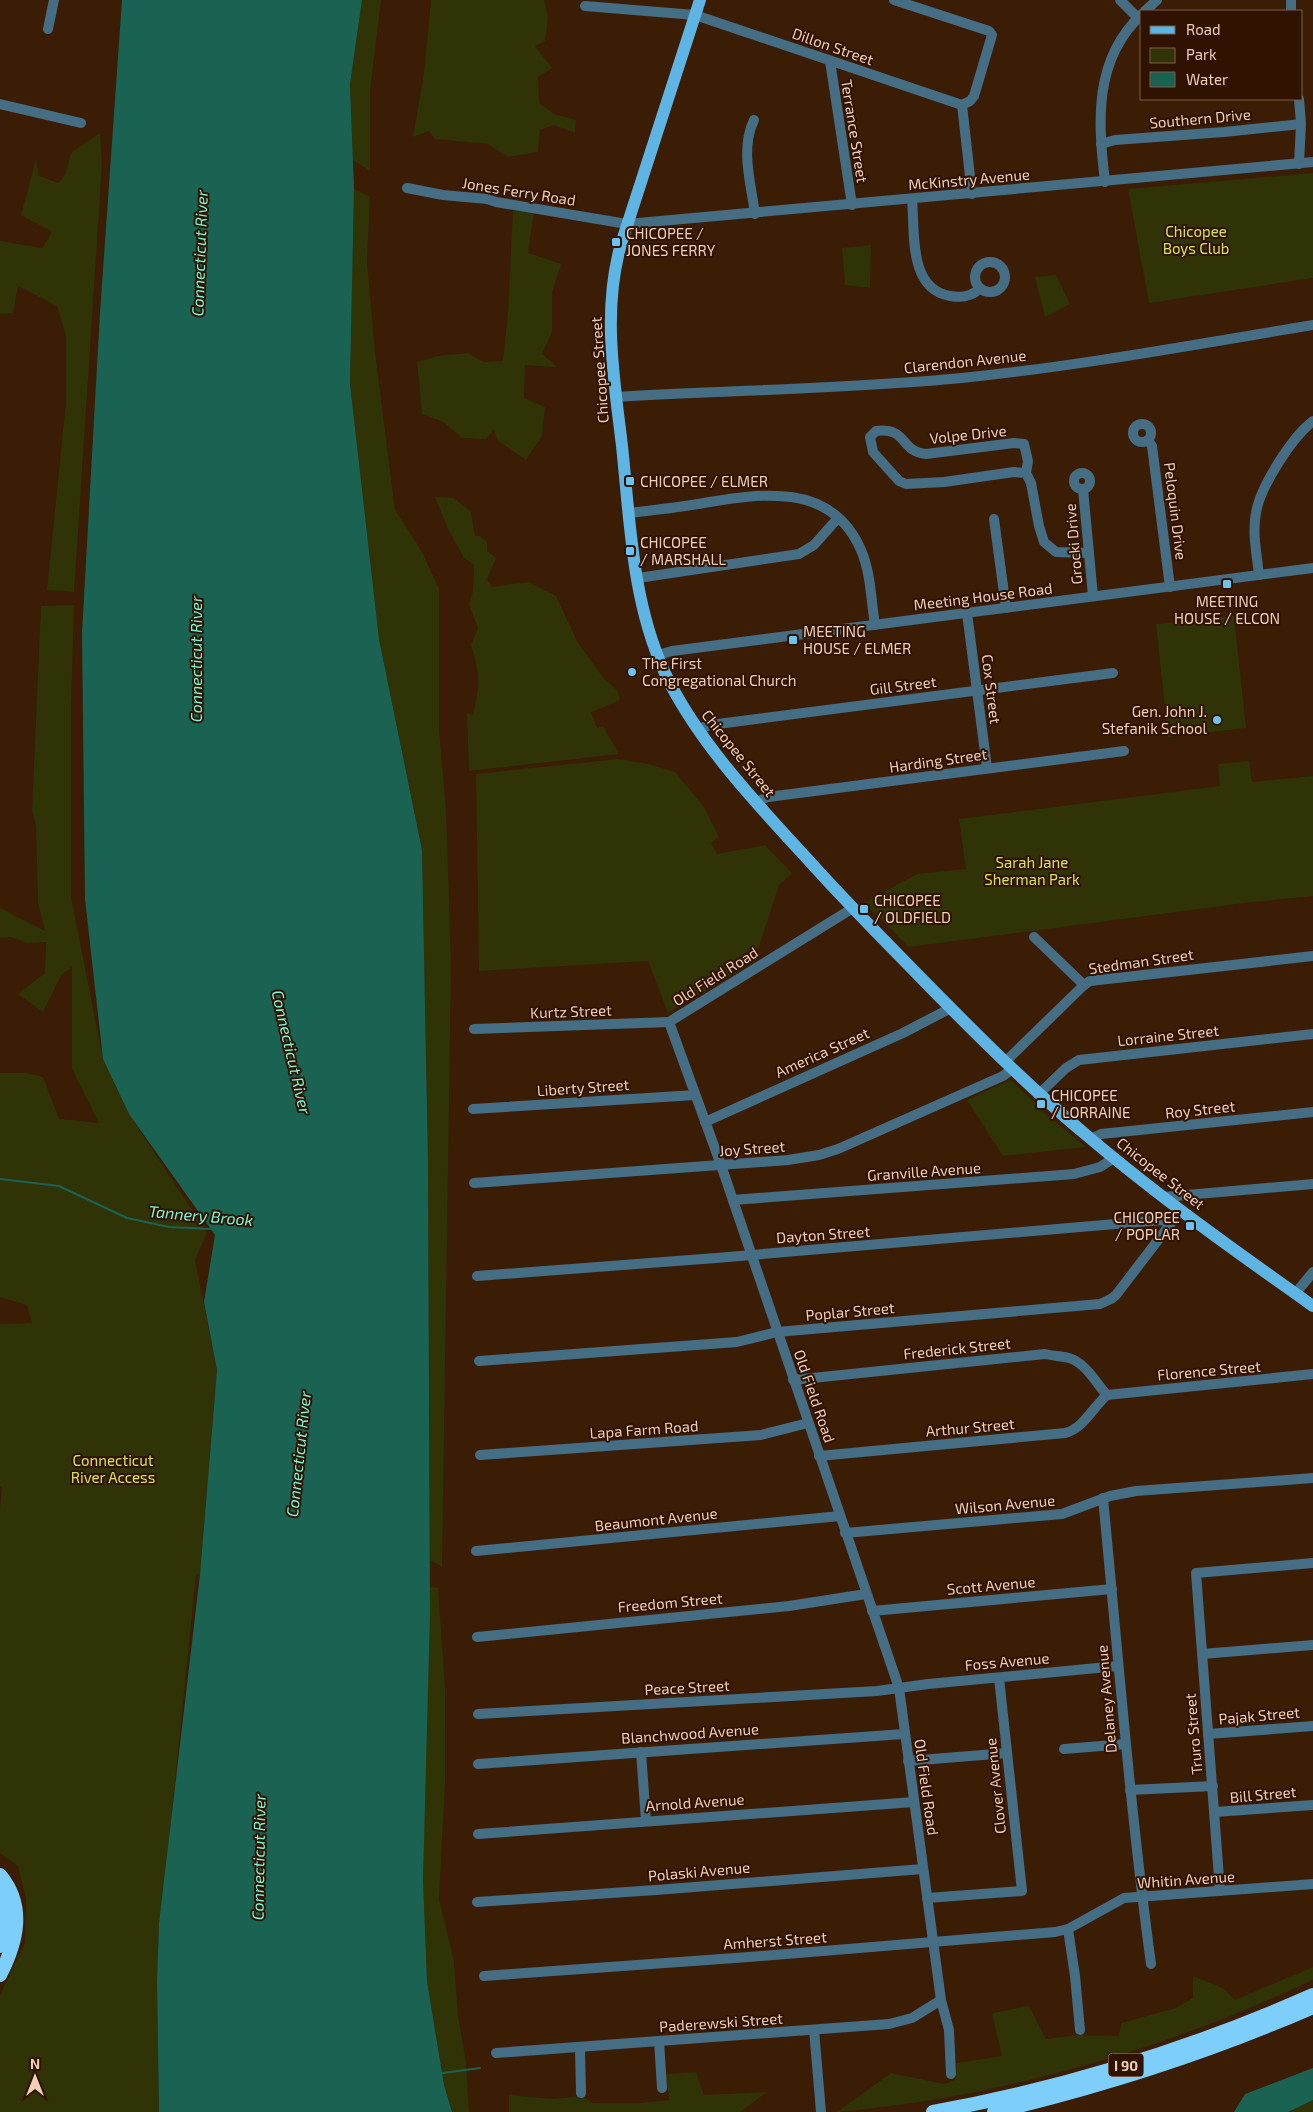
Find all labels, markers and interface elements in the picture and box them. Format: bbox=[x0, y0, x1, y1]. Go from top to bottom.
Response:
legend bbox=[1140, 10, 1303, 100]
text: Road bbox=[1186, 20, 1221, 38]
street label: Dillon Street bbox=[790, 24, 876, 68]
text: Park bbox=[1186, 45, 1217, 63]
text: Water bbox=[1186, 70, 1228, 88]
street label: Terrance Street bbox=[838, 78, 872, 184]
street label: Southern Drive bbox=[1149, 105, 1251, 131]
street label: McKinstry Avenue bbox=[907, 165, 1031, 193]
street label: Jones Ferry Road bbox=[461, 173, 577, 209]
water label: Connecticut River bbox=[187, 189, 211, 317]
park label: Chicopee Boys Club bbox=[1163, 222, 1229, 257]
place label: CHICOPEE / JONES FERRY bbox=[626, 224, 716, 259]
marker: CHICOPEE / JONES FERRY bbox=[610, 236, 622, 248]
street label: Chicopee Street bbox=[586, 316, 612, 424]
street label: Clarendon Avenue bbox=[903, 346, 1027, 376]
street label: Volpe Drive bbox=[929, 421, 1007, 447]
street label: Peloquin Drive bbox=[1161, 461, 1191, 561]
place label: CHICOPEE / ELMER bbox=[640, 472, 768, 490]
marker: CHICOPEE / ELMER bbox=[624, 475, 636, 487]
street label: Grocki Drive bbox=[1060, 503, 1086, 585]
place label: CHICOPEE / MARSHALL bbox=[640, 533, 726, 568]
marker: CHICOPEE / MARSHALL bbox=[624, 545, 636, 557]
marker: MEETING HOUSE / ELCON bbox=[1221, 578, 1233, 590]
street label: Meeting House Road bbox=[913, 579, 1053, 613]
place label: MEETING HOUSE / ELCON bbox=[1174, 592, 1280, 627]
water label: Connecticut River bbox=[186, 595, 205, 722]
place label: MEETING HOUSE / ELMER bbox=[803, 622, 911, 657]
marker: MEETING HOUSE / ELMER bbox=[787, 634, 799, 646]
street label: Cox Street bbox=[979, 653, 1005, 725]
place label: The First Congregational Church bbox=[642, 654, 797, 689]
marker: The First Congregational Church bbox=[626, 666, 638, 678]
street label: Gill Street bbox=[869, 672, 937, 698]
place label: Gen. John J. Stefanik School bbox=[1102, 702, 1208, 737]
street label: Chicopee Street bbox=[698, 706, 780, 800]
marker: Gen. John J. Stefanik School bbox=[1211, 714, 1223, 726]
street label: Harding Street bbox=[888, 744, 988, 776]
park label: Sarah Jane Sherman Park bbox=[984, 853, 1080, 888]
place label: CHICOPEE / OLDFIELD bbox=[874, 891, 951, 926]
marker: CHICOPEE / OLDFIELD bbox=[858, 903, 870, 915]
street label: Old Field Road bbox=[669, 943, 761, 1009]
street label: Stedman Street bbox=[1087, 945, 1195, 977]
water label: Connecticut River bbox=[269, 988, 316, 1116]
street label: Kurtz Street bbox=[530, 1001, 612, 1021]
street label: Lorraine Street bbox=[1116, 1021, 1220, 1049]
street label: America Street bbox=[772, 1023, 872, 1081]
street label: Liberty Street bbox=[536, 1075, 630, 1099]
place label: CHICOPEE / LORRAINE bbox=[1051, 1086, 1130, 1121]
street label: Roy Street bbox=[1164, 1096, 1236, 1122]
marker: CHICOPEE / LORRAINE bbox=[1035, 1098, 1047, 1110]
street label: Chicopee Street bbox=[1113, 1133, 1209, 1213]
street label: Joy Street bbox=[718, 1137, 786, 1159]
street label: Granville Avenue bbox=[866, 1158, 982, 1184]
water label: Tannery Brook bbox=[148, 1201, 254, 1230]
place label: CHICOPEE / POPLAR bbox=[1113, 1208, 1180, 1243]
marker: CHICOPEE / POPLAR bbox=[1184, 1220, 1196, 1232]
street label: Dayton Street bbox=[775, 1222, 871, 1246]
street label: Poplar Street bbox=[805, 1298, 896, 1324]
street label: Frederick Street bbox=[902, 1333, 1012, 1363]
street label: Old Field Road bbox=[791, 1347, 839, 1445]
street label: Florence Street bbox=[1156, 1356, 1262, 1383]
water label: Connecticut River bbox=[282, 1389, 314, 1518]
street label: Arthur Street bbox=[925, 1414, 1015, 1440]
street label: Lapa Farm Road bbox=[589, 1416, 699, 1442]
park label: Connecticut River Access bbox=[71, 1451, 155, 1486]
street label: Wilson Avenue bbox=[954, 1491, 1056, 1517]
street label: Beaumont Avenue bbox=[594, 1504, 718, 1534]
street label: Scott Avenue bbox=[946, 1572, 1036, 1598]
street label: Freedom Street bbox=[617, 1588, 723, 1616]
street label: Delaney Avenue bbox=[1092, 1644, 1120, 1754]
street label: Foss Avenue bbox=[964, 1648, 1050, 1674]
street label: Peace Street bbox=[644, 1676, 730, 1698]
street label: Truro Street bbox=[1180, 1692, 1206, 1775]
street label: Pajak Street bbox=[1218, 1702, 1301, 1729]
street label: Blanchwood Avenue bbox=[621, 1719, 759, 1747]
street label: Clover Avenue bbox=[981, 1737, 1009, 1835]
street label: Old Field Road bbox=[911, 1738, 943, 1836]
street label: Bill Street bbox=[1229, 1782, 1297, 1806]
street label: Arnold Avenue bbox=[645, 1790, 745, 1814]
water label: Connecticut River bbox=[247, 1793, 269, 1920]
street label: Polaski Avenue bbox=[647, 1858, 751, 1884]
street label: Whitin Avenue bbox=[1136, 1867, 1236, 1891]
street label: Amherst Street bbox=[723, 1927, 828, 1953]
street label: Paderewski Street bbox=[659, 2009, 784, 2035]
north arrow bbox=[10, 2052, 60, 2102]
road number: I 90 bbox=[1108, 2054, 1144, 2076]
text: N bbox=[30, 2055, 40, 2072]

